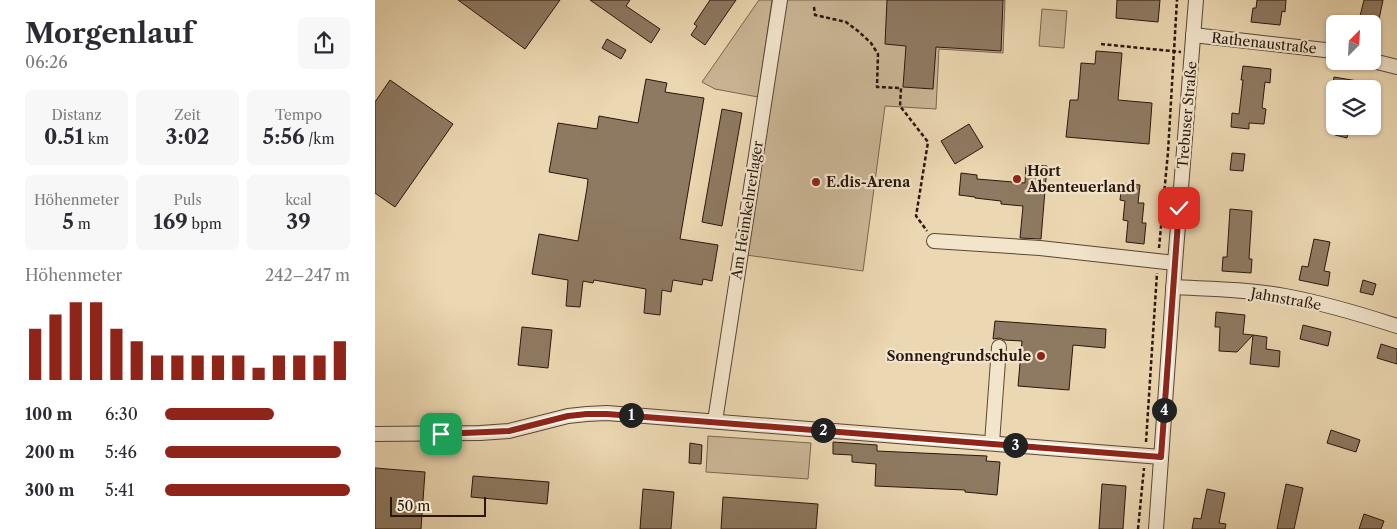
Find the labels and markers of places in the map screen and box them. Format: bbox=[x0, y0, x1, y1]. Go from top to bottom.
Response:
place label: Hort Abenteuerland bbox=[1026, 162, 1136, 196]
place label: E.dis-Arena bbox=[826, 173, 911, 191]
marker: Hort Abenteuerland bbox=[1011, 173, 1023, 185]
marker: E.dis-Arena bbox=[810, 176, 822, 188]
pin bbox=[1158, 187, 1200, 229]
place label: Sonnengrundschule bbox=[887, 347, 1031, 365]
marker: Sonnengrundschule bbox=[1035, 350, 1047, 362]
pin: 4 bbox=[1151, 398, 1177, 422]
pin: 1 bbox=[619, 402, 643, 428]
pin bbox=[420, 413, 462, 455]
pin: 2 bbox=[811, 418, 835, 442]
pin: 3 bbox=[1003, 432, 1027, 458]

